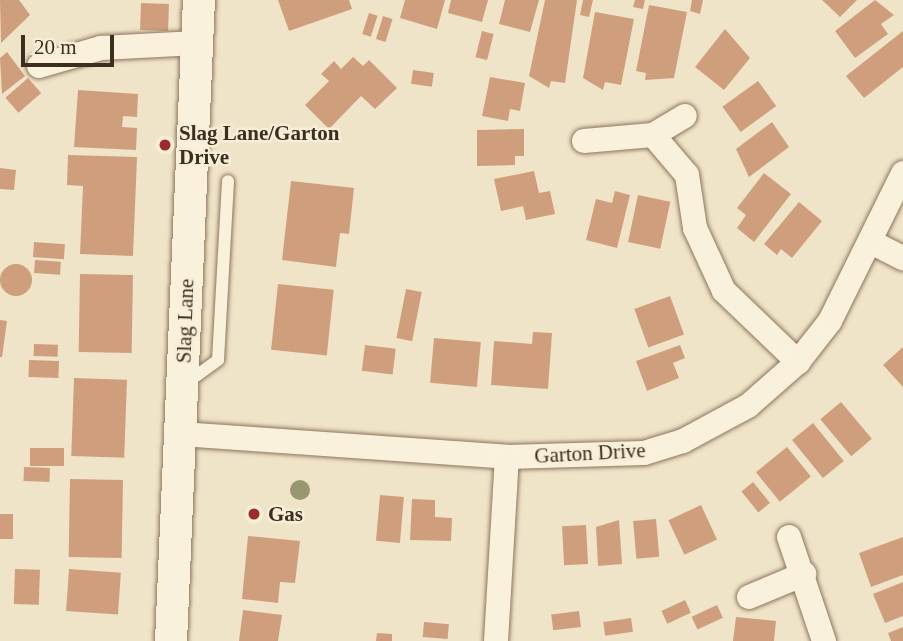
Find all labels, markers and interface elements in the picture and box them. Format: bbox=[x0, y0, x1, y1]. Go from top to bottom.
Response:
scale bar bbox=[24, 21, 117, 65]
text: 20 m bbox=[34, 35, 77, 59]
place label: Slag Lane/Garton Drive bbox=[179, 120, 339, 170]
marker: Slag Lane/Garton Drive bbox=[157, 137, 173, 153]
street label: Slag Lane bbox=[171, 278, 199, 364]
street label: Garton Drive bbox=[534, 438, 646, 468]
place label: Gas bbox=[268, 501, 303, 527]
marker: Gas bbox=[246, 506, 262, 522]

